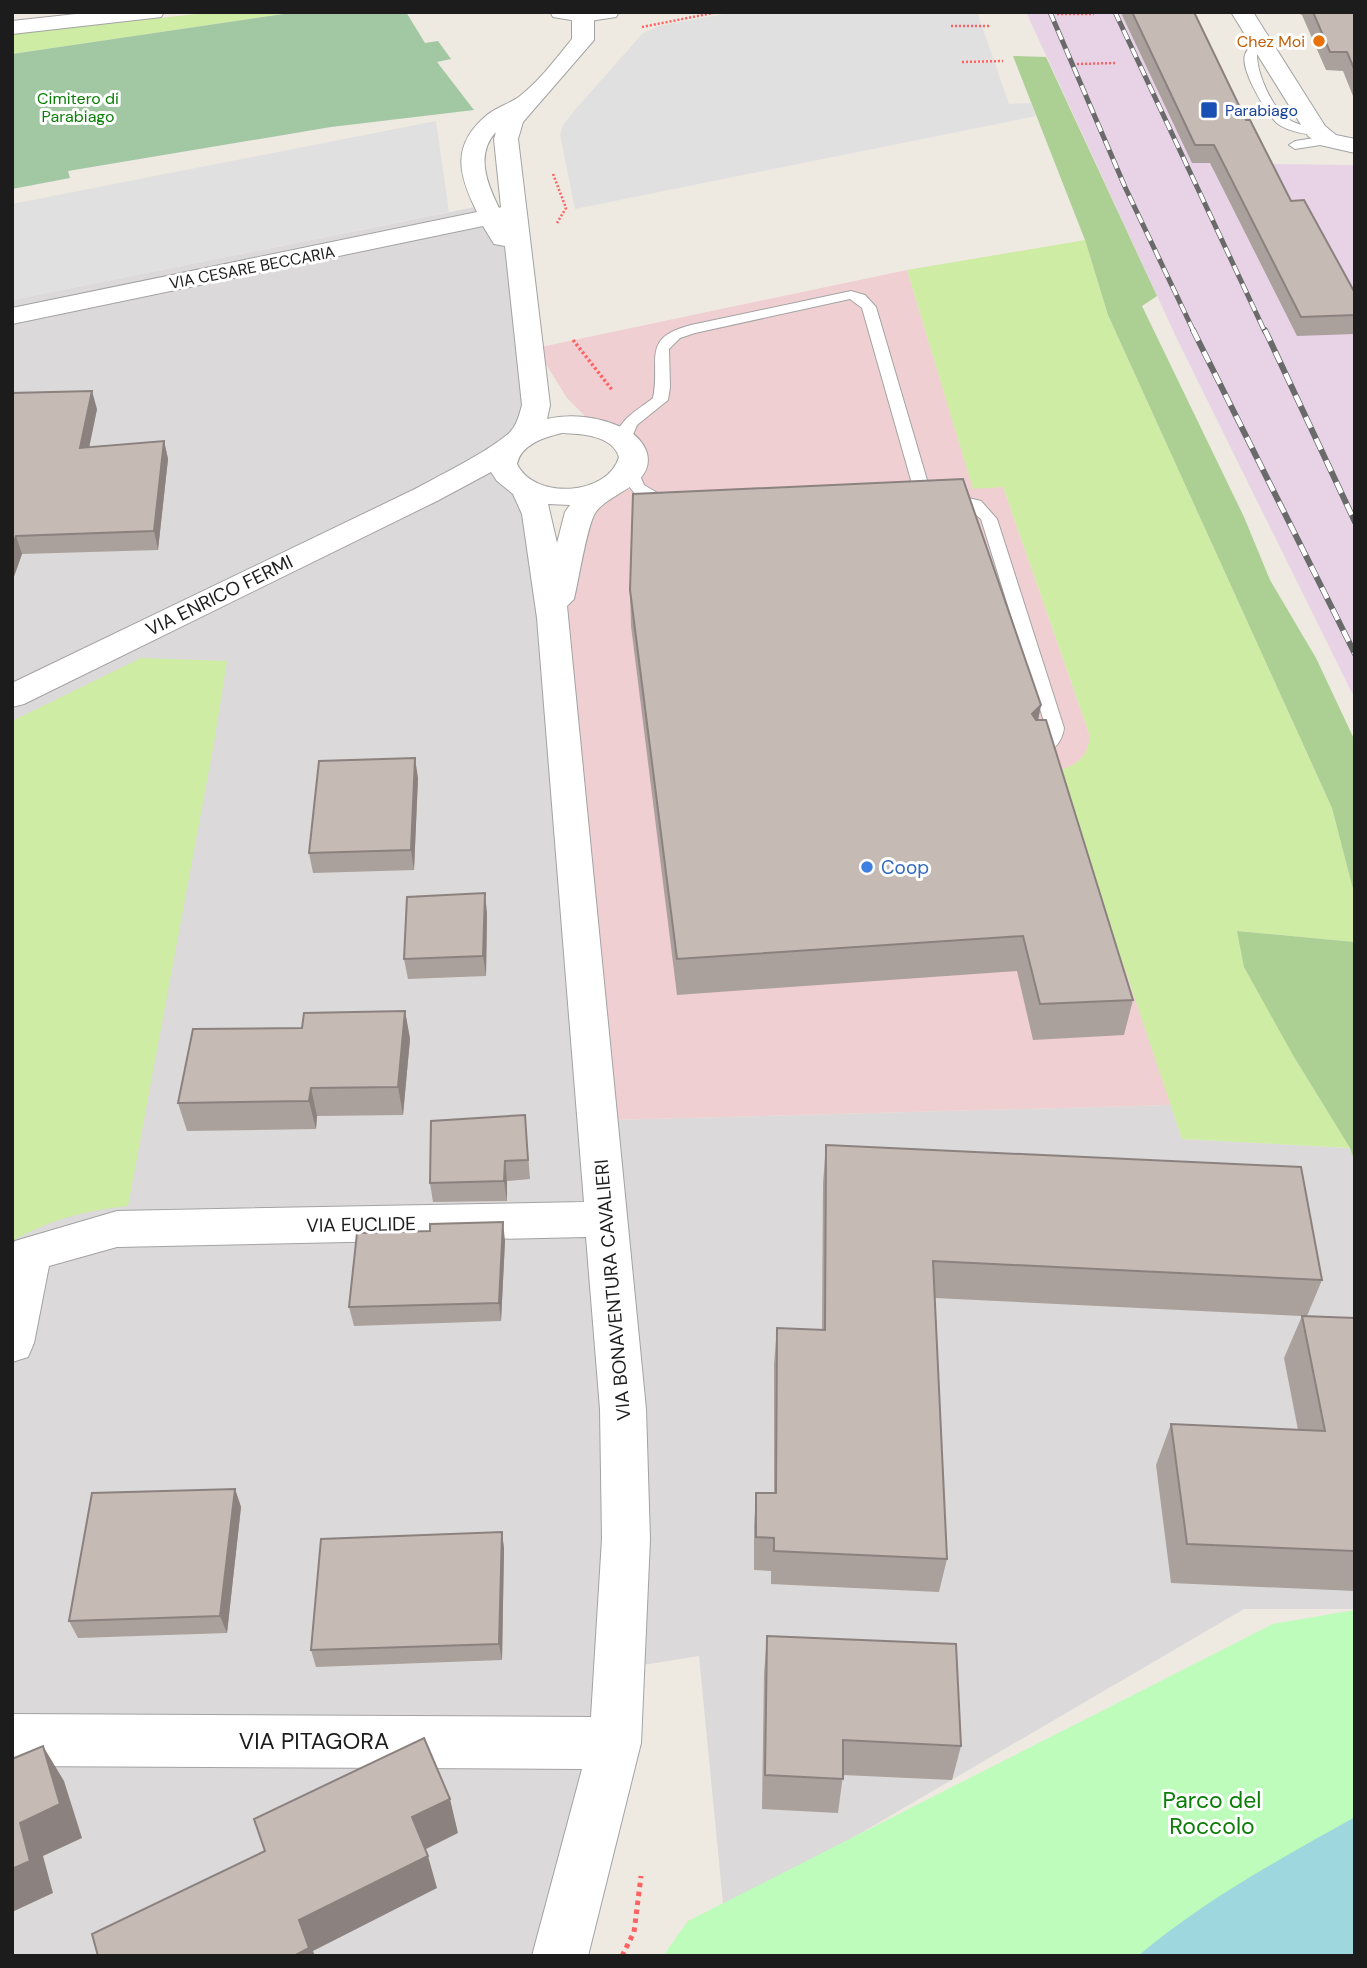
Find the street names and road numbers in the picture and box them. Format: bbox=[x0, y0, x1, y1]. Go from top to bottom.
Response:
street label: VIA CESARE BECCARIA bbox=[167, 241, 337, 294]
street label: VIA ENRICO FERMI bbox=[142, 549, 297, 642]
street label: VIA BONAVENTURA CAVALIERI bbox=[589, 1158, 636, 1422]
street label: VIA EUCLIDE bbox=[306, 1211, 416, 1238]
street label: VIA PITAGORA bbox=[239, 1726, 389, 1756]

